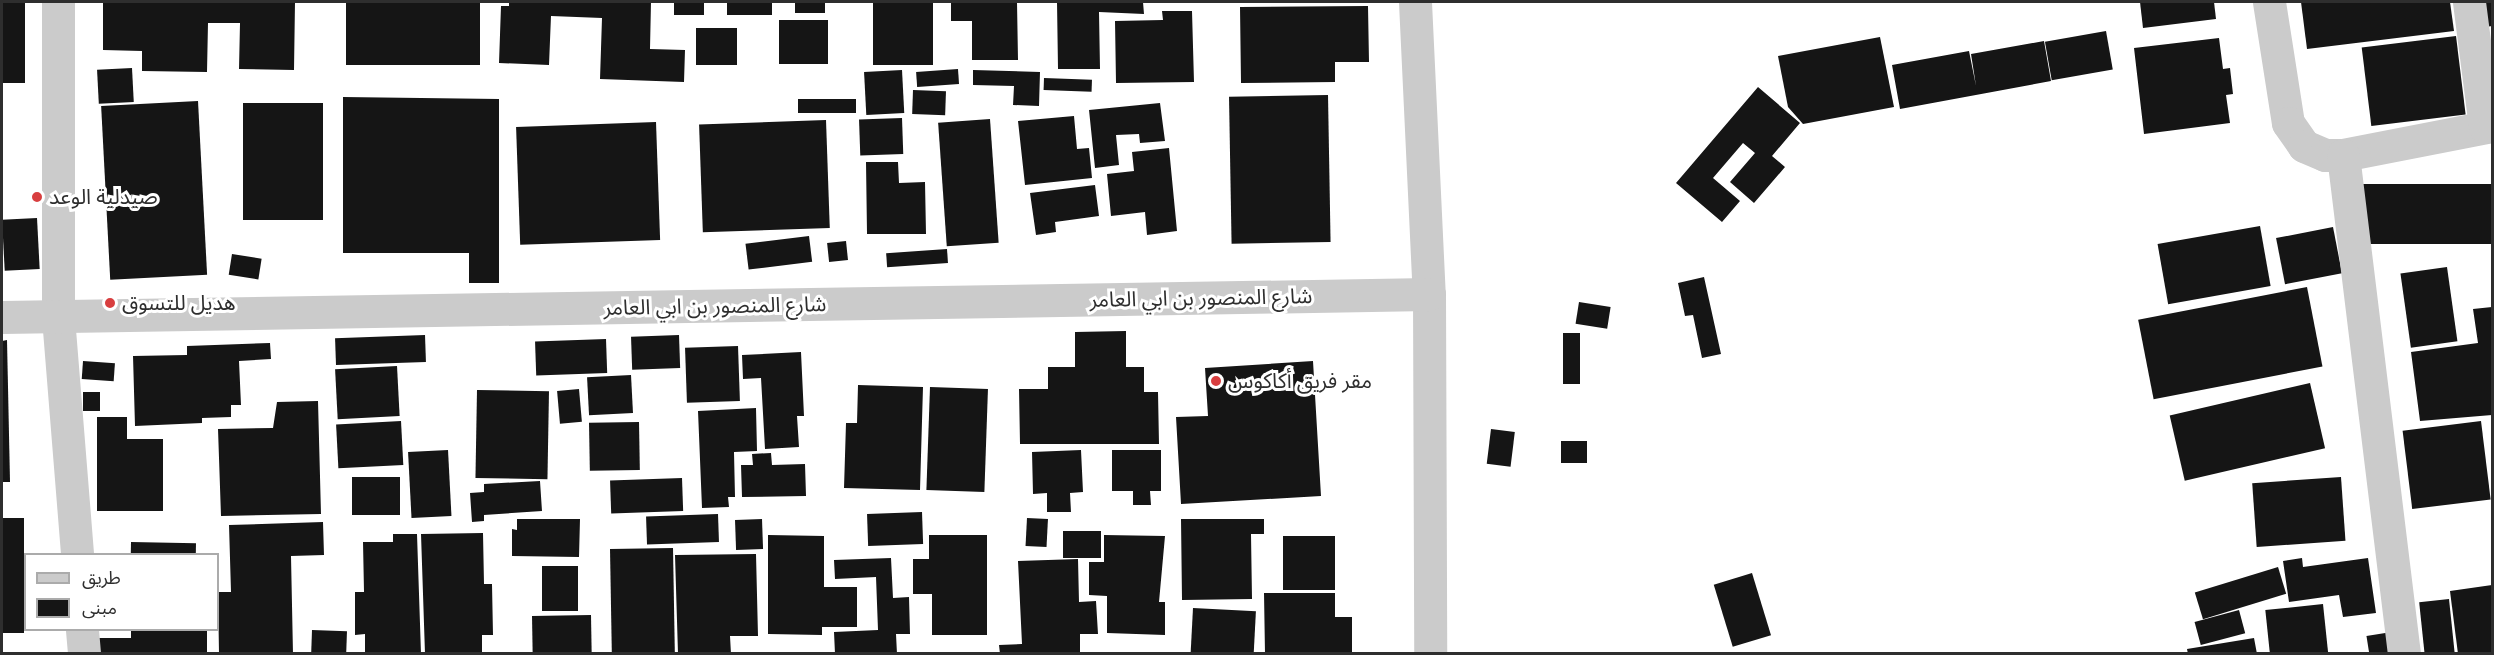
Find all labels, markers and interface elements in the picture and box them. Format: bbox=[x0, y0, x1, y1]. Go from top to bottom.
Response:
place label: صيدلية الوعد bbox=[49, 184, 158, 210]
marker: صيدلية الوعد bbox=[30, 190, 44, 204]
street label: شارع المنصور بن ابي العامر bbox=[1089, 283, 1313, 313]
place label: هديل للتسوق bbox=[122, 290, 236, 316]
street label: شارع المنصور بن ابي العامر bbox=[603, 291, 827, 321]
marker: هديل للتسوق bbox=[103, 296, 117, 310]
place label: مقر فريق أكاكوس bbox=[1228, 368, 1372, 394]
marker: مقر فريق أكاكوس bbox=[1209, 374, 1223, 388]
legend bbox=[24, 553, 219, 631]
text: طريق bbox=[82, 567, 121, 589]
text: مبنى bbox=[82, 597, 117, 619]

